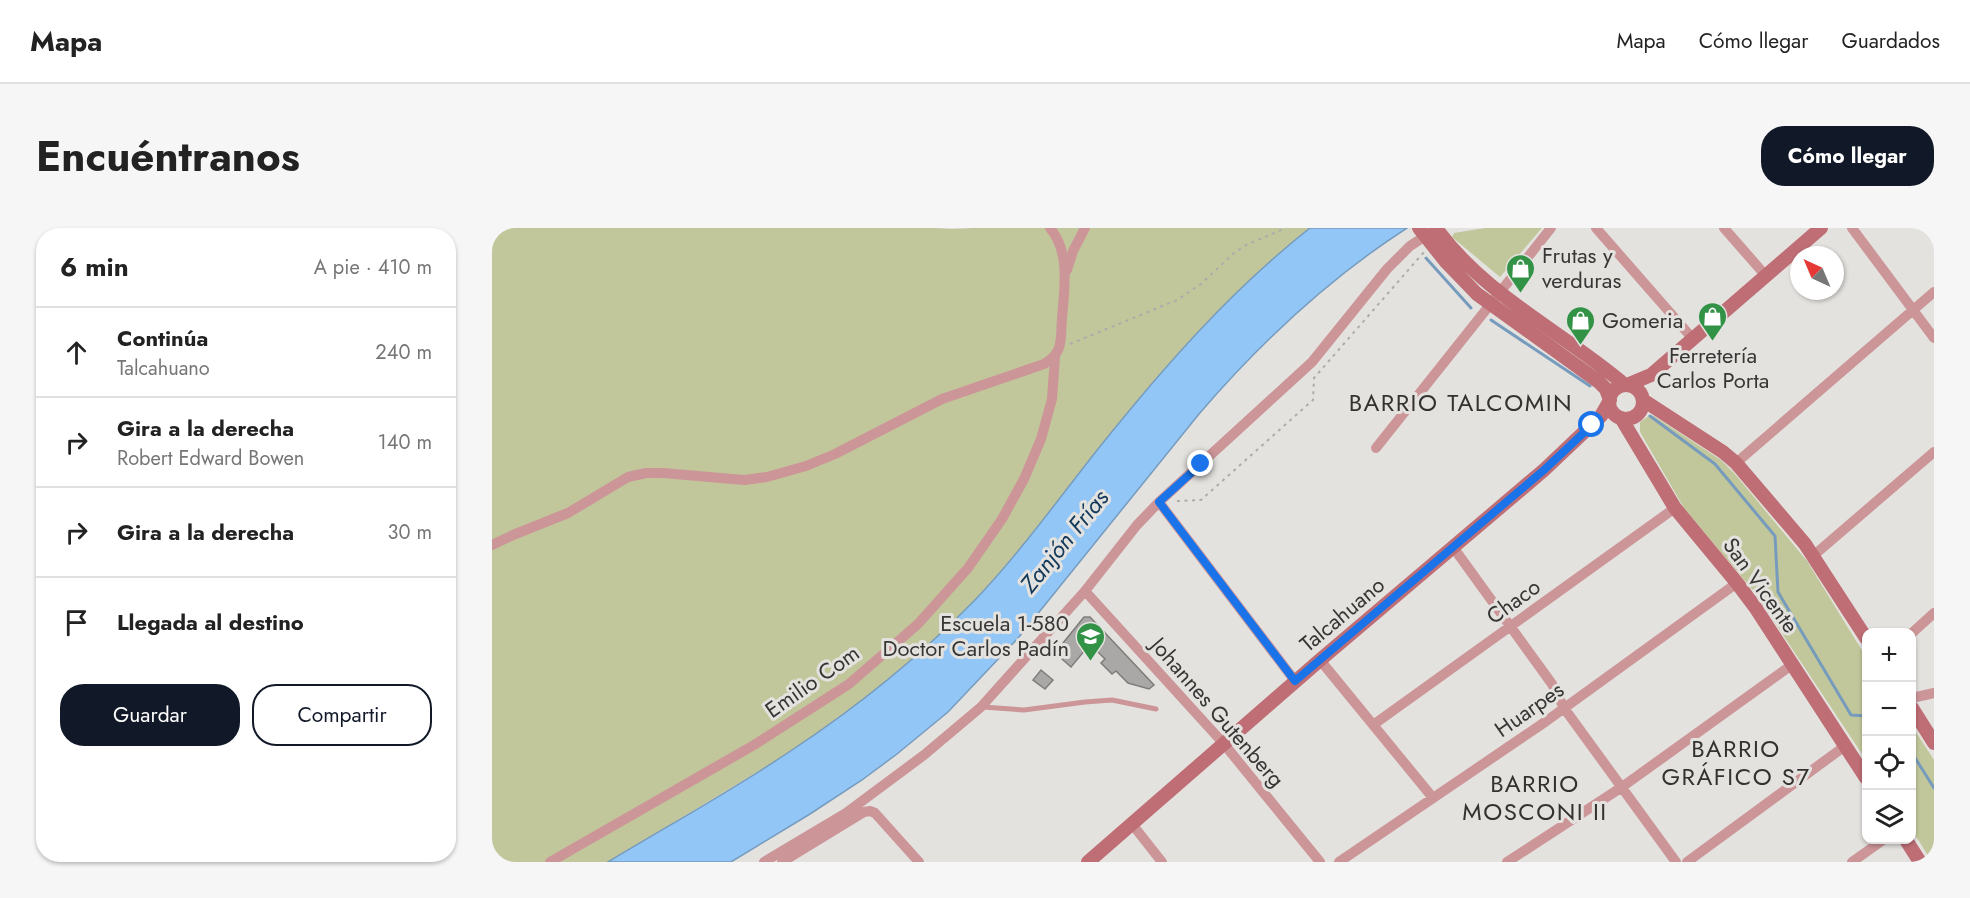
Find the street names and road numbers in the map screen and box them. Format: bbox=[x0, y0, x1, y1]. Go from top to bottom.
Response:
street label: San Vicente bbox=[1715, 531, 1807, 639]
street label: Talcahuano bbox=[1293, 569, 1391, 659]
street label: Chaco bbox=[1479, 571, 1547, 631]
street label: Johannes Gutenberg bbox=[1142, 628, 1292, 794]
street label: Emilio Com bbox=[758, 637, 866, 725]
street label: Huarpes bbox=[1488, 673, 1570, 745]

